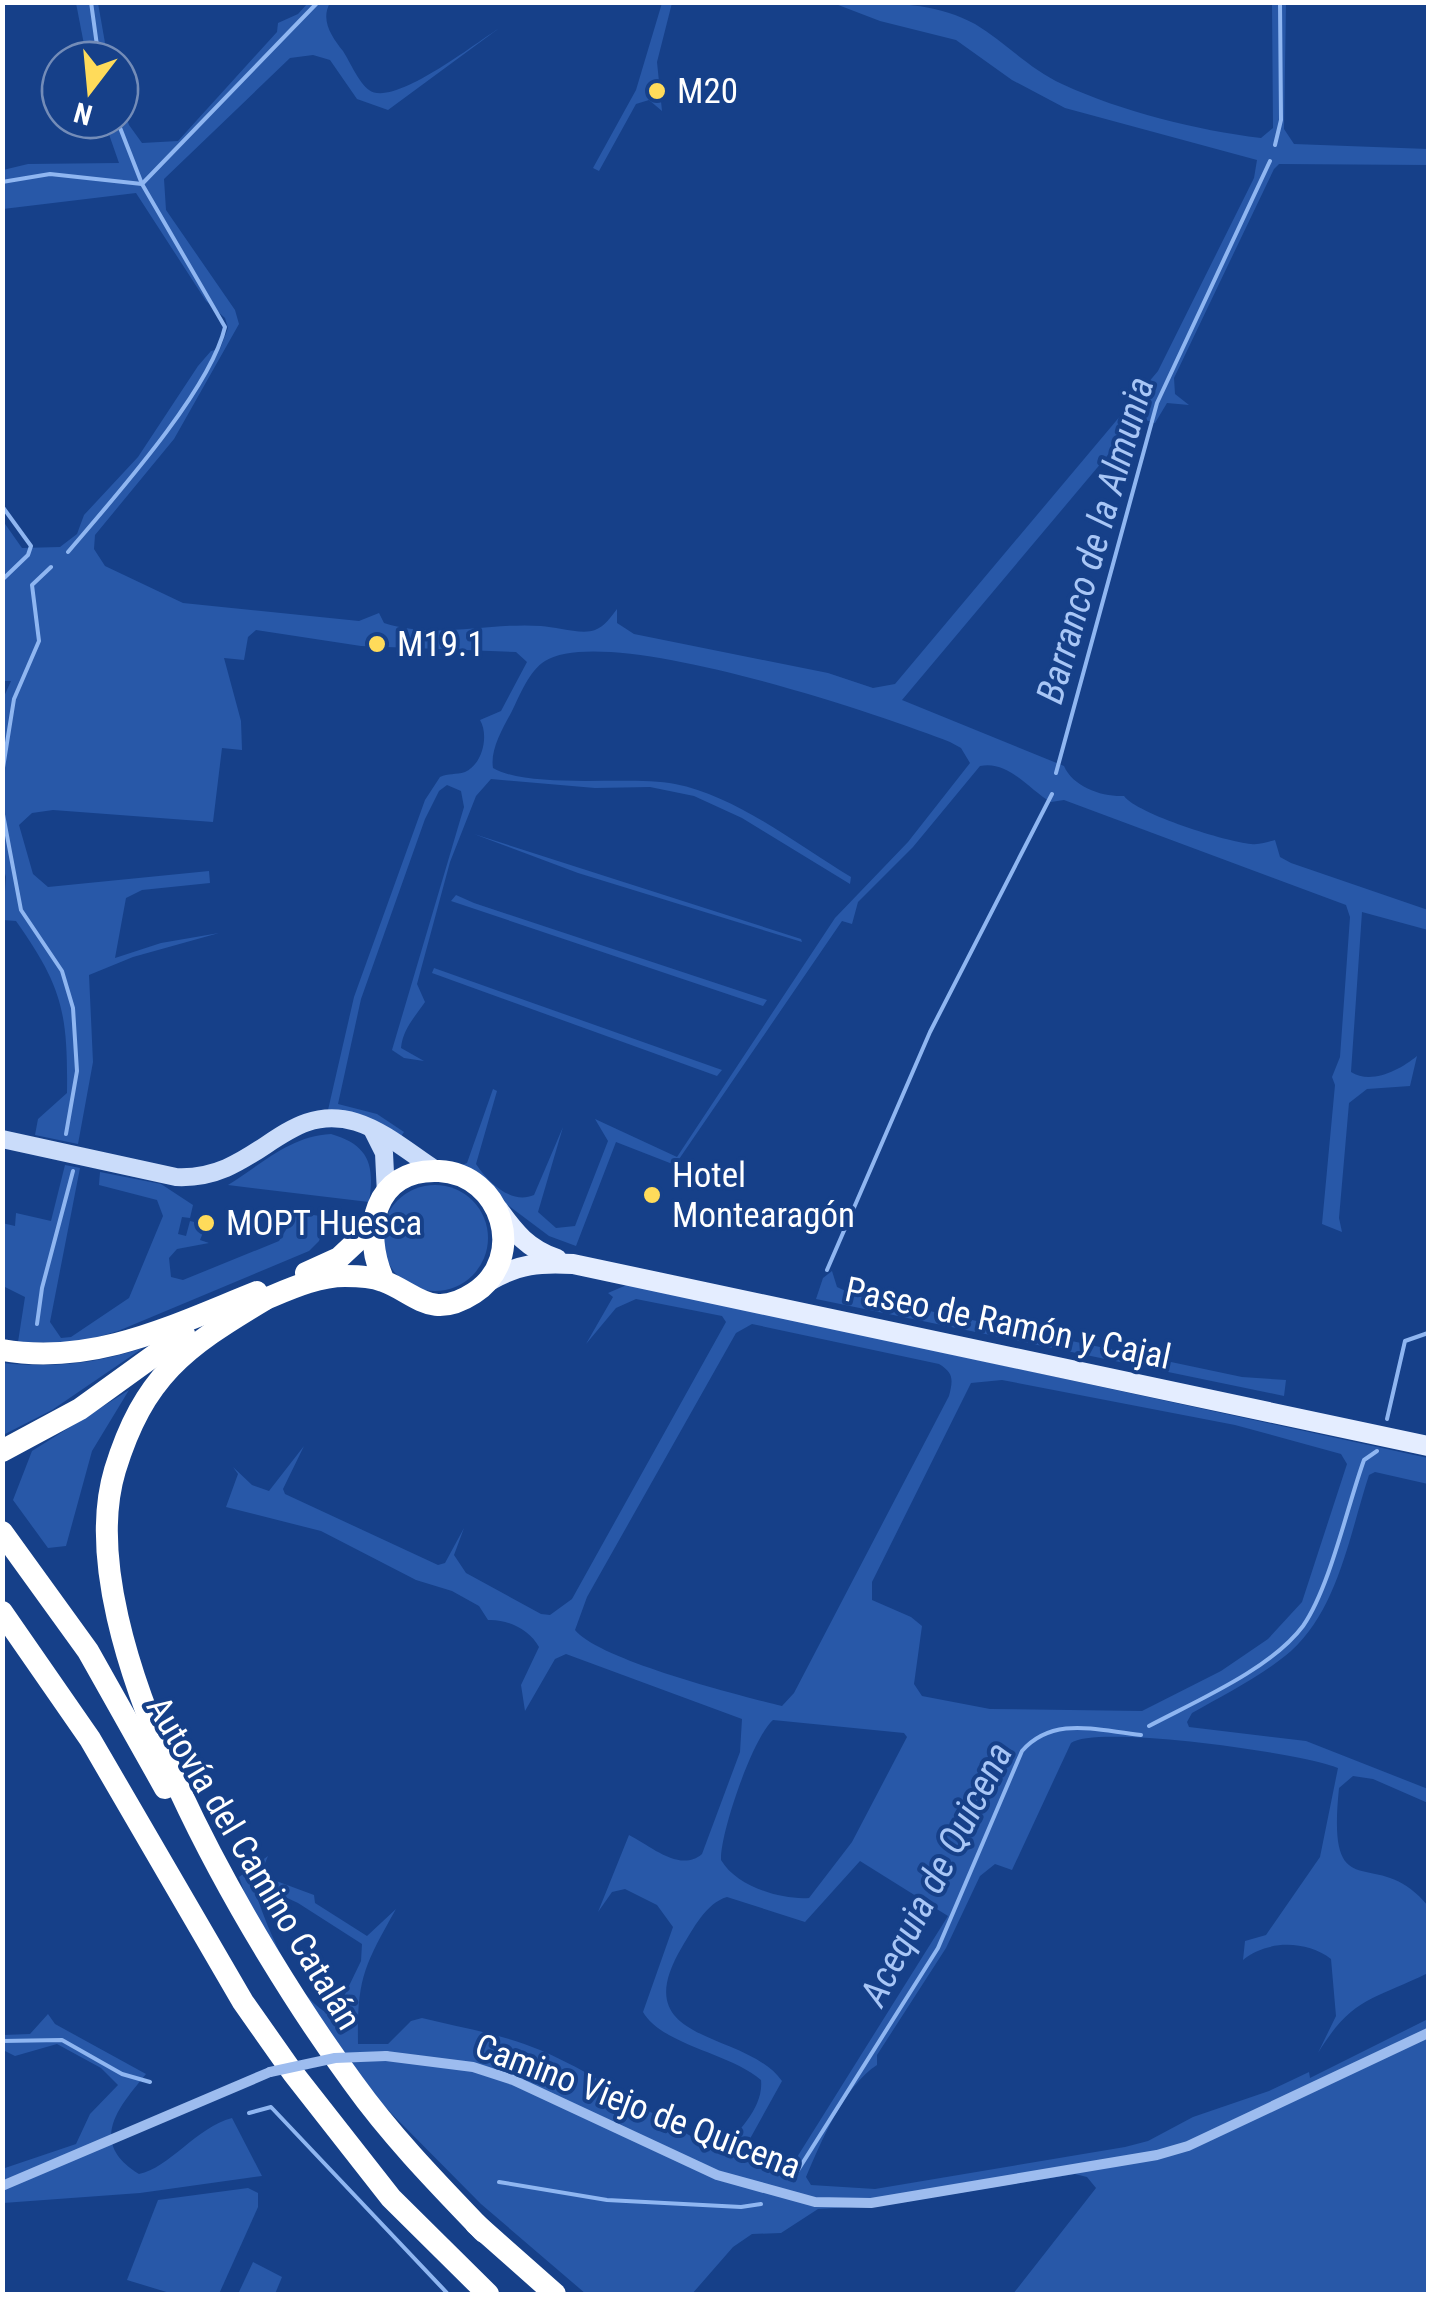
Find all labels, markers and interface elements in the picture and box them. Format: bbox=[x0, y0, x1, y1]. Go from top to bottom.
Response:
north arrow bbox=[40, 40, 140, 140]
place label: M20 bbox=[677, 71, 738, 112]
marker: M20 bbox=[646, 80, 668, 102]
text: N bbox=[70, 95, 96, 132]
water label: Barranco de la Almunia bbox=[1027, 372, 1163, 708]
place label: M19.1 bbox=[397, 624, 485, 665]
marker: M19.1 bbox=[366, 633, 388, 655]
place label: Hotel Montearagón bbox=[672, 1155, 855, 1236]
marker: Hotel Montearagón bbox=[641, 1184, 663, 1206]
place label: MOPT Huesca bbox=[226, 1203, 422, 1244]
marker: MOPT Huesca bbox=[195, 1212, 217, 1234]
street label: Paseo de Ramón y Cajal bbox=[841, 1269, 1174, 1378]
street label: Autovía del Camino Catalán bbox=[138, 1689, 369, 2037]
water label: Acequia de Quicena bbox=[850, 1735, 1021, 2015]
street label: Camino Viejo de Quicena bbox=[469, 2025, 806, 2187]

